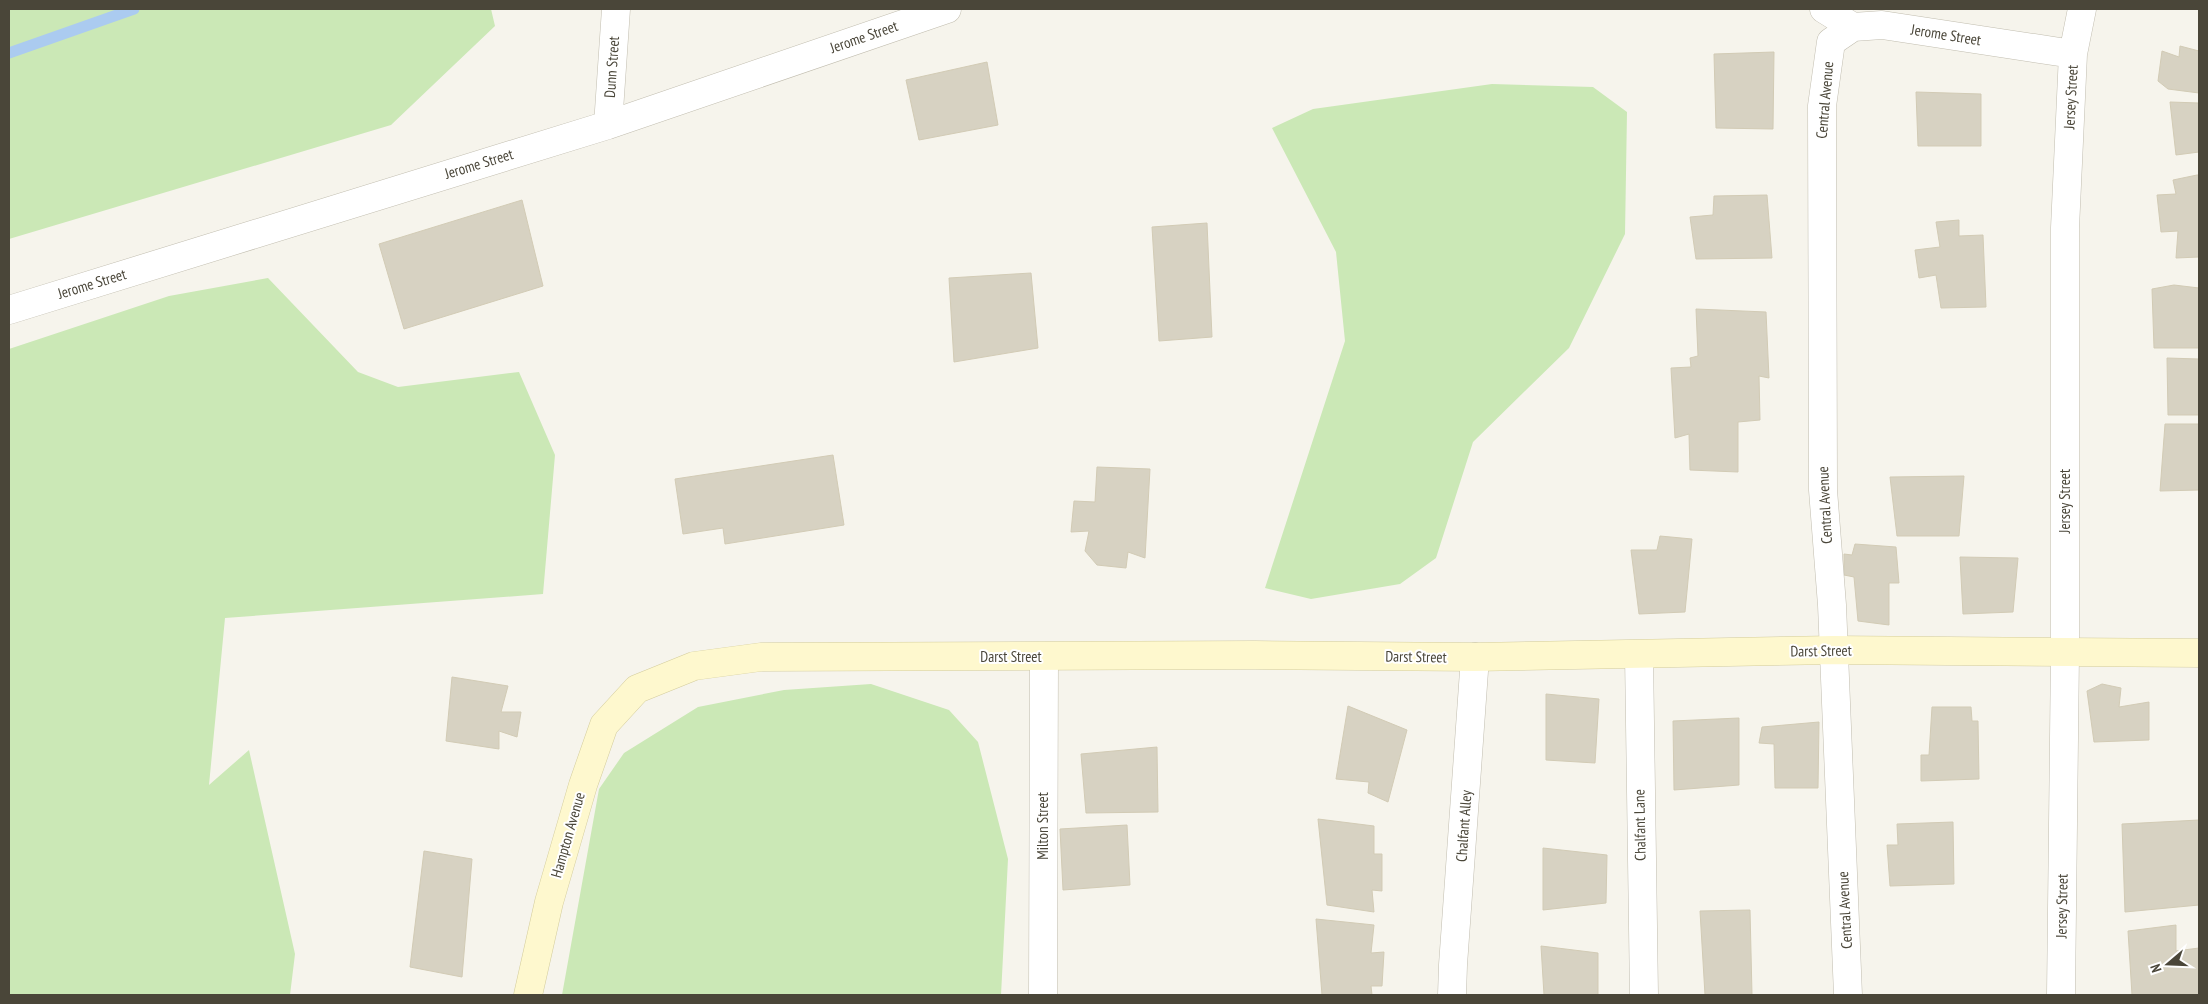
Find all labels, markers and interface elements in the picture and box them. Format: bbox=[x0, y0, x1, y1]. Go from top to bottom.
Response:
street label: Jerome Street bbox=[826, 16, 900, 57]
street label: Jerome Street bbox=[1909, 19, 1982, 49]
street label: Dunn Street bbox=[600, 35, 623, 98]
street label: Central Avenue bbox=[1812, 60, 1837, 139]
street label: Jersey Street bbox=[2059, 64, 2082, 131]
street label: Jerome Street bbox=[441, 144, 515, 183]
street label: Jerome Street bbox=[54, 264, 128, 303]
street label: Central Avenue bbox=[1813, 466, 1836, 544]
street label: Jersey Street bbox=[2055, 469, 2074, 534]
street label: Darst Street bbox=[1790, 640, 1852, 661]
street label: Darst Street bbox=[1385, 646, 1447, 667]
street label: Darst Street bbox=[980, 647, 1042, 666]
street label: Chalfant Alley bbox=[1452, 789, 1476, 863]
street label: Chalfant Lane bbox=[1629, 789, 1650, 861]
street label: Hampton Avenue bbox=[546, 790, 589, 880]
street label: Milton Street bbox=[1033, 792, 1052, 860]
street label: Central Avenue bbox=[1833, 871, 1856, 949]
street label: Jersey Street bbox=[2051, 874, 2072, 939]
north arrow bbox=[2143, 939, 2193, 989]
text: N bbox=[2146, 962, 2165, 975]

